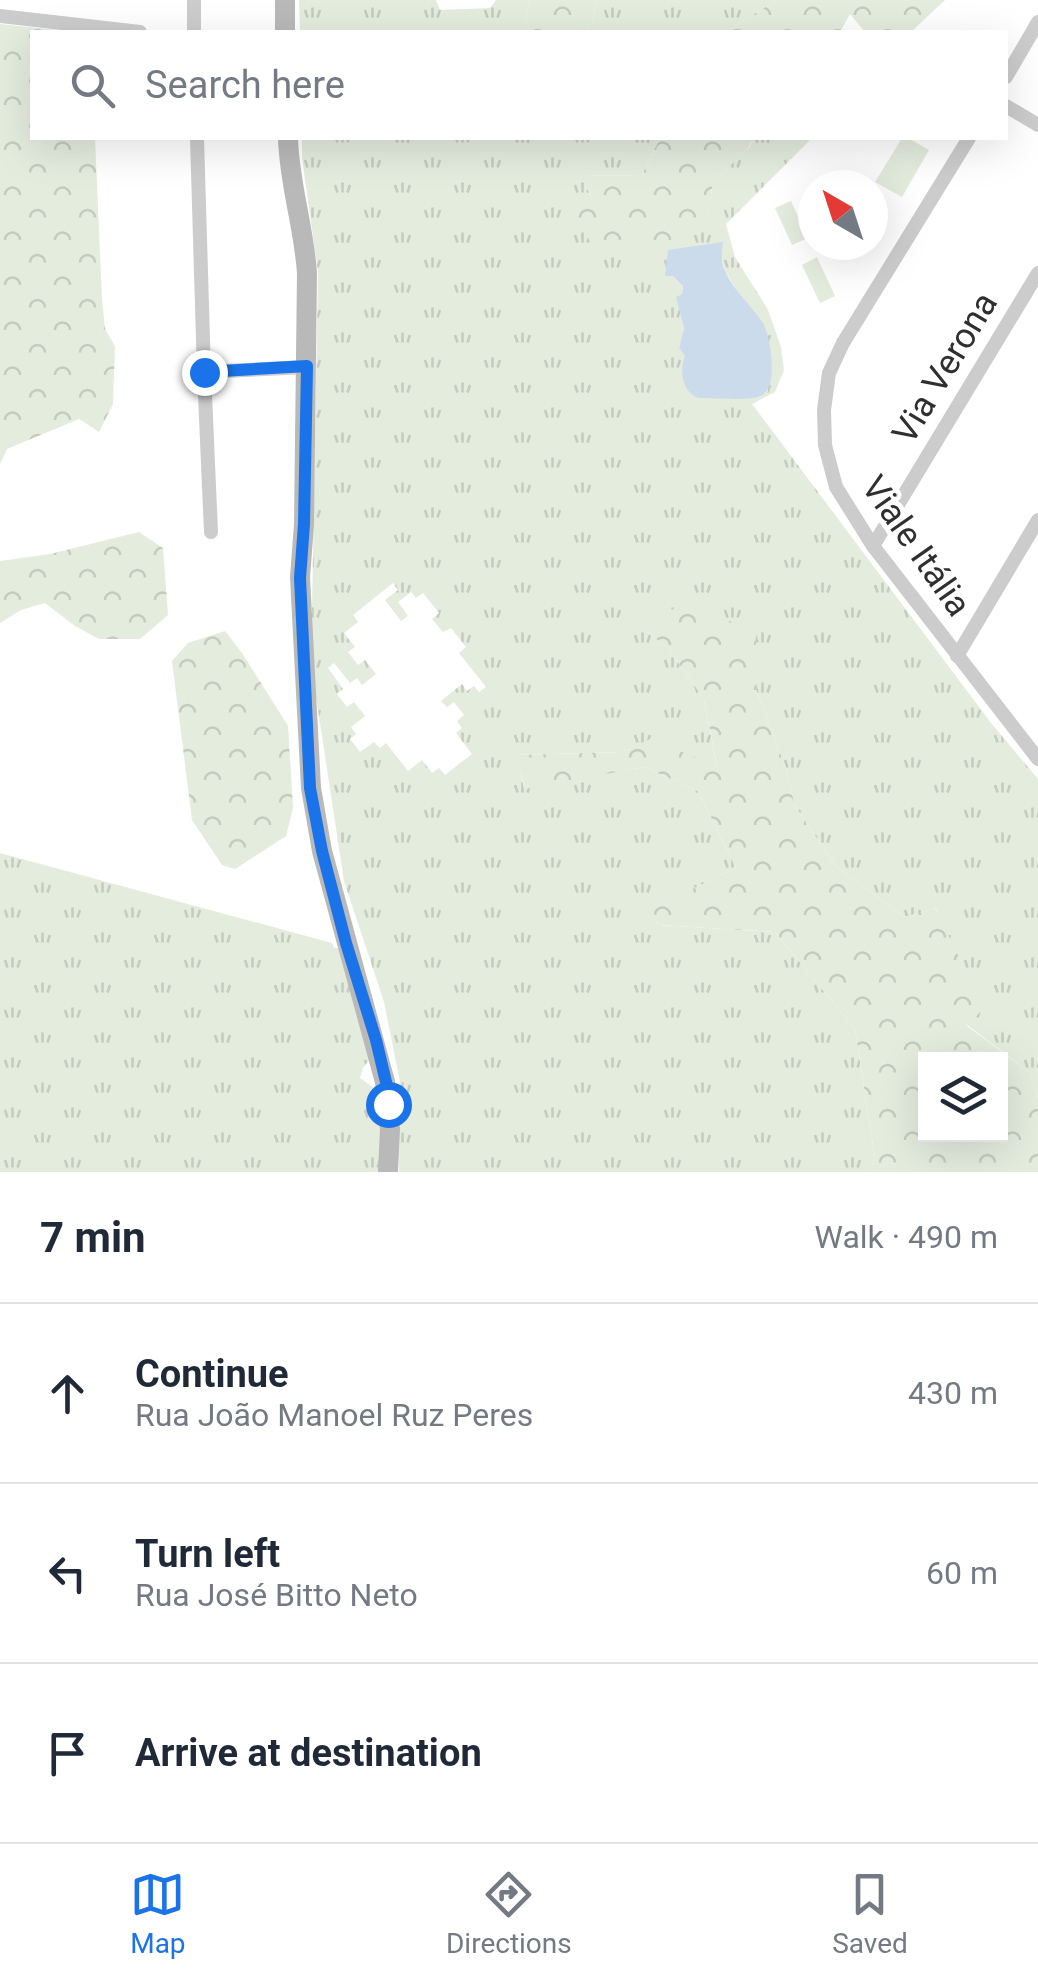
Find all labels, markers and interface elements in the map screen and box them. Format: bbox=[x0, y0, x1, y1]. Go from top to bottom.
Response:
search box bbox=[30, 30, 1008, 140]
icon: search bbox=[65, 58, 120, 113]
text: Search here bbox=[145, 63, 345, 107]
north arrow bbox=[798, 170, 888, 260]
street label: Via Verona bbox=[884, 285, 1006, 451]
route end bbox=[182, 350, 228, 396]
street label: Viale Itália bbox=[853, 468, 979, 624]
map controls bbox=[918, 1052, 1008, 1142]
button: layers bbox=[918, 1052, 1008, 1142]
route start bbox=[366, 1082, 412, 1128]
text: 7 min bbox=[40, 1213, 146, 1262]
text: Walk · 490 m bbox=[815, 1218, 998, 1256]
text: Continue bbox=[135, 1352, 289, 1396]
icon: ahead bbox=[40, 1366, 95, 1421]
text: 430 m bbox=[908, 1374, 998, 1412]
text: Rua João Manoel Ruz Peres bbox=[135, 1396, 533, 1434]
text: Turn left bbox=[135, 1532, 280, 1576]
icon: left bbox=[40, 1546, 95, 1601]
text: 60 m bbox=[926, 1554, 998, 1592]
text: Rua José Bitto Neto bbox=[135, 1576, 418, 1614]
icon: arrive bbox=[40, 1726, 95, 1781]
text: Arrive at destination bbox=[135, 1731, 482, 1775]
tab: Map bbox=[130, 1867, 186, 1960]
tab: Directions bbox=[446, 1867, 572, 1960]
tab: Saved bbox=[832, 1867, 908, 1960]

